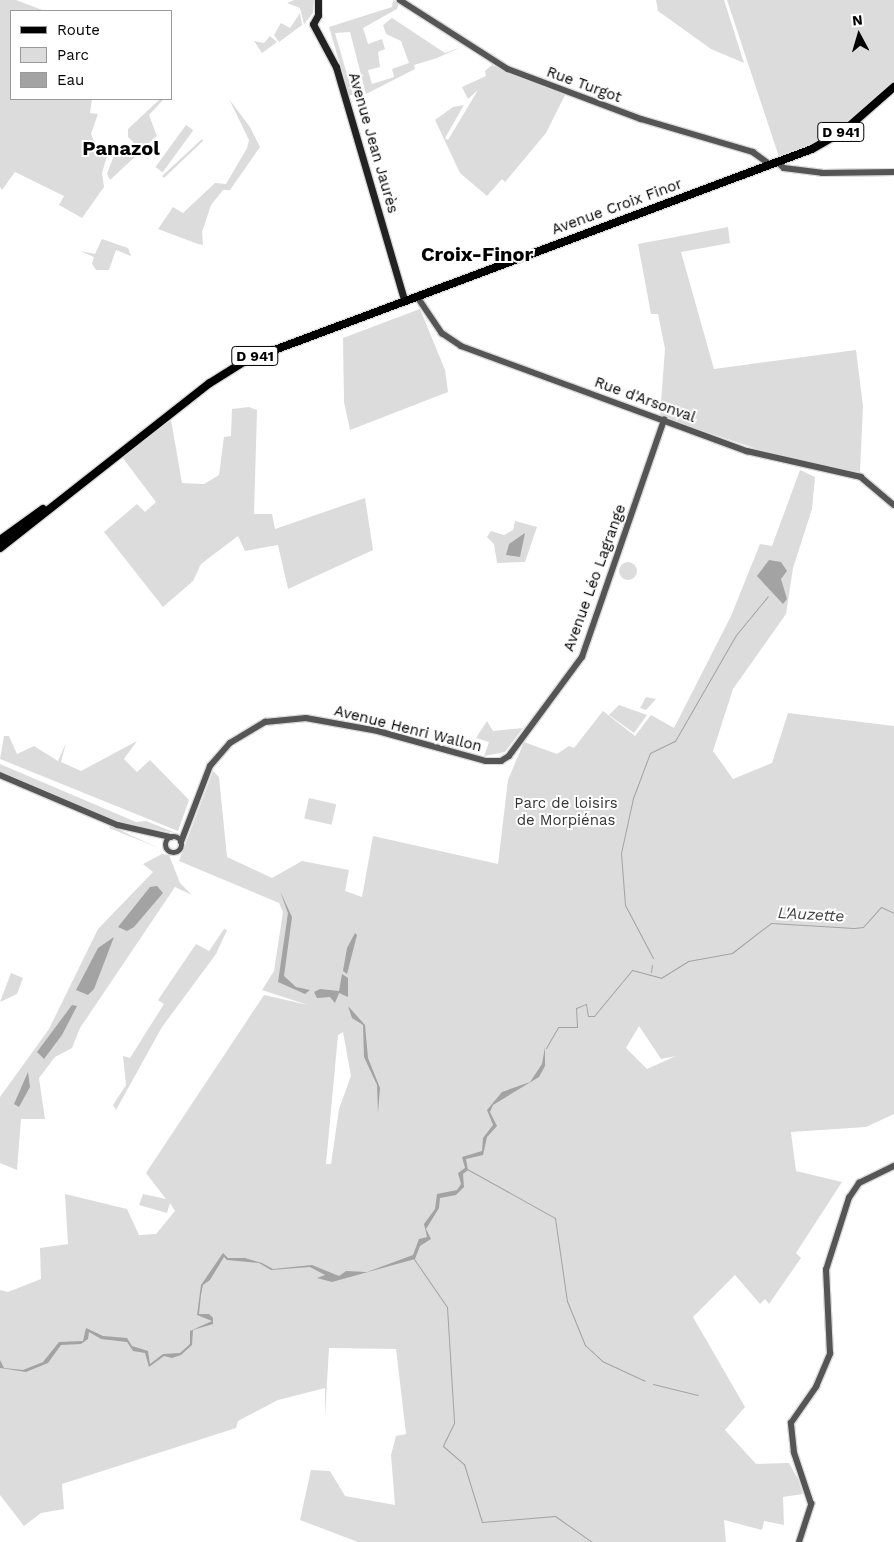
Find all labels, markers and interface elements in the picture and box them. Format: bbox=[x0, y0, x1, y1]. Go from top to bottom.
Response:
legend bbox=[10, 10, 172, 100]
north arrow bbox=[834, 10, 884, 60]
text: N bbox=[851, 12, 863, 29]
text: Route bbox=[57, 21, 100, 39]
text: Parc bbox=[57, 46, 89, 64]
street label: Rue Turgot bbox=[544, 63, 624, 107]
street label: Avenue Jean Jaurès bbox=[344, 70, 402, 216]
text: Eau bbox=[57, 71, 84, 89]
road number: D 941 bbox=[817, 120, 865, 144]
district label: Panazol bbox=[82, 136, 160, 160]
street label: Avenue Croix Finor bbox=[549, 175, 685, 239]
district label: Croix-Finor bbox=[421, 242, 533, 266]
road number: D 941 bbox=[231, 344, 279, 368]
street label: Rue d'Arsonval bbox=[592, 373, 698, 427]
street label: Avenue Léo Lagrange bbox=[560, 502, 630, 654]
street label: Avenue Henri Wallon bbox=[332, 702, 484, 756]
park label: Parc de loisirs de Morpiénas bbox=[514, 794, 618, 829]
water label: L'Auzette bbox=[777, 904, 845, 926]

